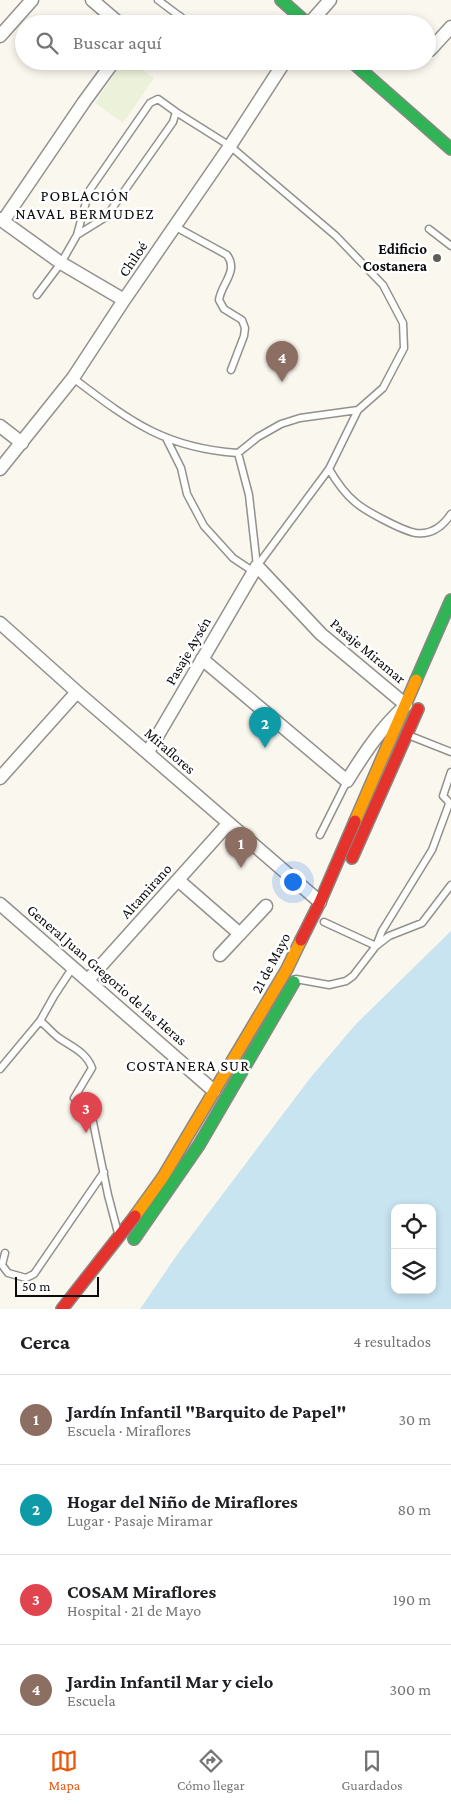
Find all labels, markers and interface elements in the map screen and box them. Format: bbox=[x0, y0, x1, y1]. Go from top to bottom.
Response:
search box bbox=[15, 15, 436, 70]
icon: search bbox=[33, 29, 61, 57]
text: Buscar aquí bbox=[73, 32, 162, 53]
district label: POBLACIÓN NAVAL BERMUDEZ bbox=[15, 187, 155, 222]
street label: Chiloé bbox=[116, 238, 151, 280]
place label: Edificio Costanera bbox=[363, 241, 428, 274]
marker: Edificio Costanera bbox=[431, 252, 443, 264]
pin: 4 bbox=[266, 341, 298, 382]
street label: Pasaje Aysén bbox=[162, 614, 215, 688]
street label: Pasaje Miramar bbox=[327, 615, 409, 688]
pin: 2 bbox=[249, 707, 281, 748]
street label: Miraflores bbox=[142, 725, 199, 777]
pin: 1 bbox=[225, 827, 257, 868]
street label: Altamirano bbox=[117, 860, 175, 922]
your location bbox=[280, 869, 306, 895]
street label: General Juan Gregorio de las Heras bbox=[23, 901, 190, 1049]
street label: 21 de Mayo bbox=[248, 930, 294, 996]
district label: COSTANERA SUR bbox=[126, 1057, 250, 1074]
pin: 3 bbox=[70, 1092, 102, 1133]
map controls bbox=[391, 1204, 436, 1294]
button: locate bbox=[391, 1204, 436, 1249]
button: layers bbox=[391, 1249, 436, 1294]
scale bar bbox=[15, 1274, 99, 1297]
text: 50 m bbox=[22, 1278, 50, 1294]
text: Cerca bbox=[20, 1330, 70, 1354]
text: 4 resultados bbox=[353, 1333, 431, 1350]
text: Jardín Infantil "Barquito de Papel" bbox=[67, 1401, 346, 1422]
text: 1 bbox=[33, 1411, 39, 1428]
text: 30 m bbox=[399, 1411, 431, 1428]
text: Escuela · Miraflores bbox=[67, 1422, 191, 1439]
text: Hogar del Niño de Miraflores bbox=[67, 1491, 298, 1512]
text: 2 bbox=[32, 1501, 40, 1518]
text: 80 m bbox=[397, 1501, 431, 1518]
text: Lugar · Pasaje Miramar bbox=[67, 1512, 213, 1529]
text: COSAM Miraflores bbox=[67, 1581, 216, 1602]
text: 3 bbox=[32, 1591, 40, 1608]
text: 190 m bbox=[393, 1591, 431, 1608]
text: Hospital · 21 de Mayo bbox=[67, 1602, 201, 1619]
text: Jardin Infantil Mar y cielo bbox=[67, 1671, 273, 1692]
text: 4 bbox=[32, 1681, 40, 1698]
text: 300 m bbox=[389, 1681, 431, 1698]
text: Escuela bbox=[67, 1692, 116, 1709]
tab: Mapa bbox=[48, 1747, 80, 1793]
tab: Cómo llegar bbox=[177, 1747, 245, 1793]
tab: Guardados bbox=[341, 1747, 403, 1793]

